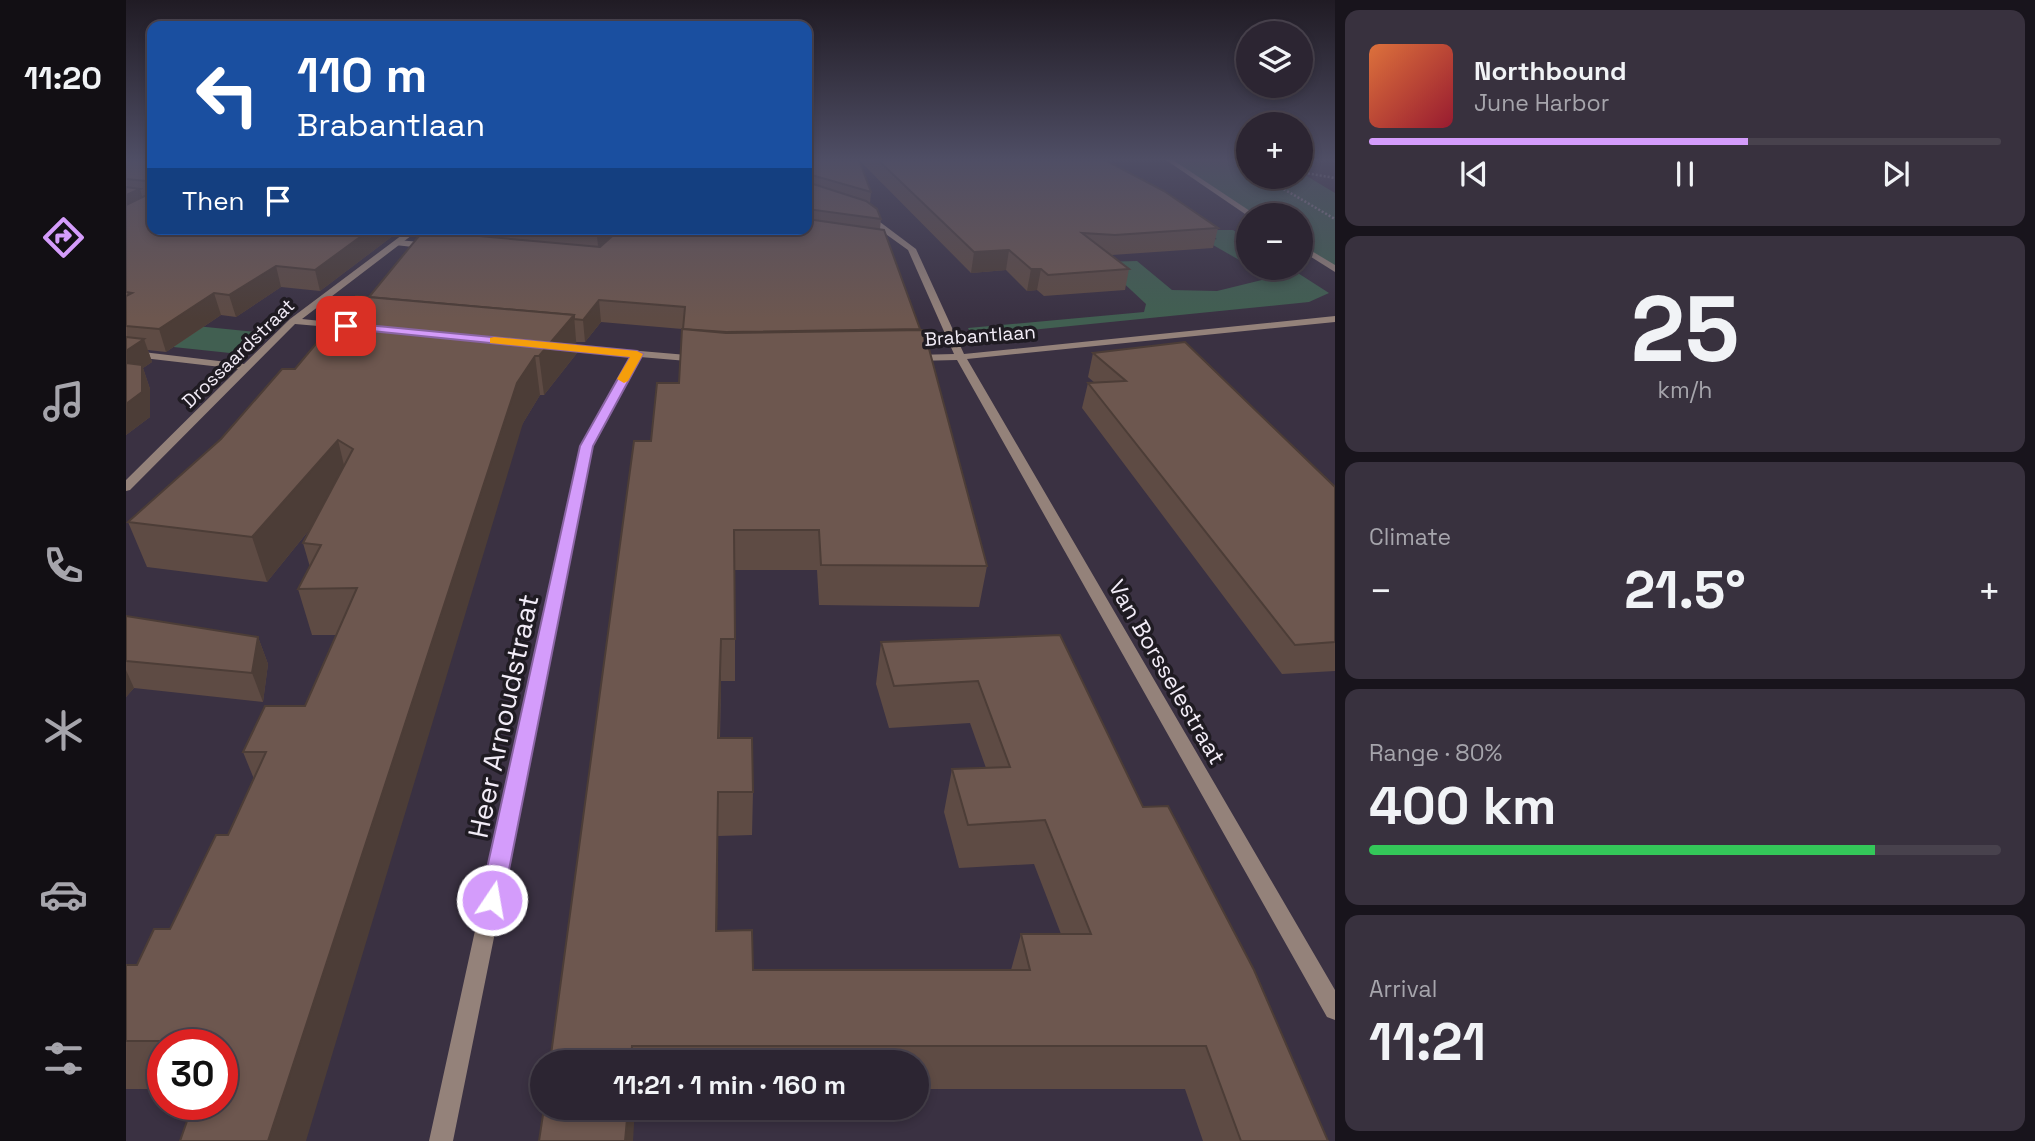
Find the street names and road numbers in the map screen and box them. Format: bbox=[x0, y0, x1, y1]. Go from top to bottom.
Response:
street label: Drossaardstraat bbox=[177, 293, 300, 414]
street label: Brabantlaan bbox=[923, 319, 1037, 352]
street label: Van Borsselestraat bbox=[1102, 574, 1232, 770]
street label: Heer Arnoudstraat bbox=[460, 591, 546, 841]

